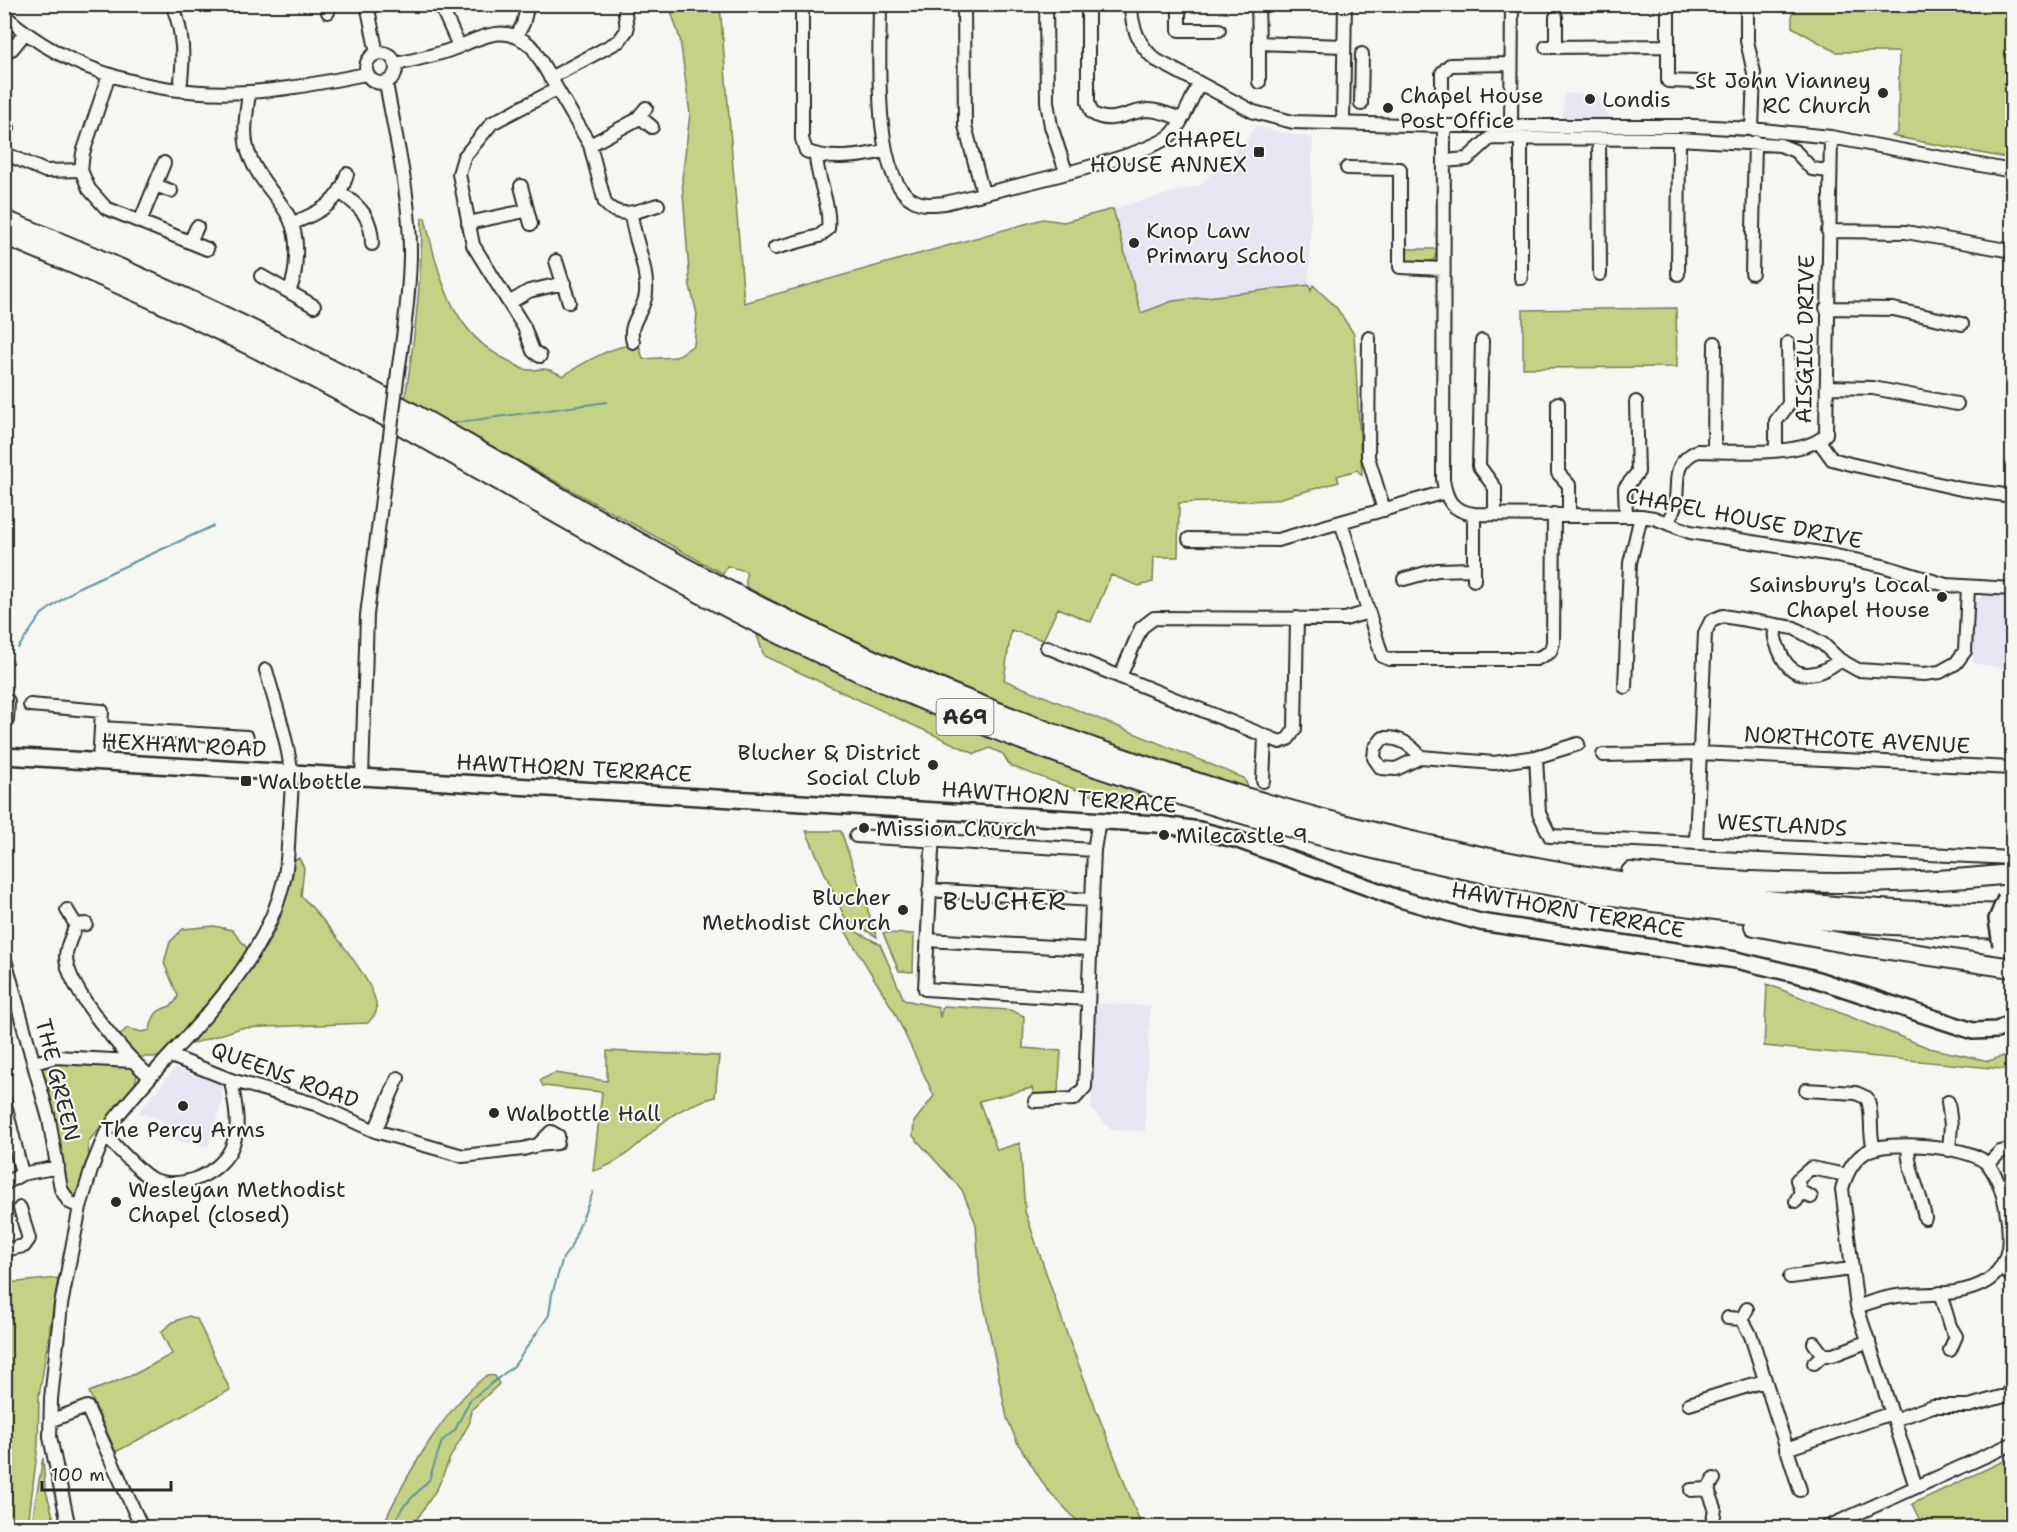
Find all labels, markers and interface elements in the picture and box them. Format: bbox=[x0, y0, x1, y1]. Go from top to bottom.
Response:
place label: St John Vianney RC Church bbox=[1695, 66, 1871, 120]
place label: Chapel House Post Office bbox=[1400, 81, 1544, 135]
place label: Londis bbox=[1602, 85, 1671, 114]
marker: St John Vianney RC Church bbox=[1876, 86, 1890, 100]
marker: Londis bbox=[1583, 92, 1597, 106]
marker: Chapel House Post Office bbox=[1381, 101, 1395, 115]
place label: CHAPEL HOUSE ANNEX bbox=[1090, 125, 1247, 179]
marker: CHAPEL HOUSE ANNEX bbox=[1252, 145, 1266, 159]
place label: Knop Law Primary School bbox=[1146, 216, 1306, 270]
marker: Knop Law Primary School bbox=[1127, 236, 1141, 250]
street label: AISGILL DRIVE bbox=[1789, 254, 1821, 424]
street label: CHAPEL HOUSE DRIVE bbox=[1623, 481, 1865, 555]
place label: Sainsbury's Local Chapel House bbox=[1749, 570, 1930, 624]
marker: Sainsbury's Local Chapel House bbox=[1935, 590, 1949, 604]
road number: A69 bbox=[936, 699, 994, 735]
street label: NORTHCOTE AVENUE bbox=[1743, 720, 1971, 760]
street label: HEXHAM ROAD bbox=[101, 726, 267, 764]
place label: Blucher & District Social Club bbox=[738, 738, 921, 792]
street label: HAWTHORN TERRACE bbox=[455, 747, 693, 789]
marker: Blucher & District Social Club bbox=[926, 758, 940, 772]
place label: Walbottle bbox=[258, 767, 362, 796]
marker: Walbottle bbox=[239, 774, 253, 788]
street label: HAWTHORN TERRACE bbox=[940, 774, 1178, 820]
street label: WESTLANDS bbox=[1716, 807, 1848, 843]
place label: Mission Church bbox=[876, 814, 1037, 843]
marker: Mission Church bbox=[857, 821, 871, 835]
place label: Milecastle 9 bbox=[1176, 821, 1308, 850]
marker: Milecastle 9 bbox=[1157, 828, 1171, 842]
street label: HAWTHORN TERRACE bbox=[1449, 875, 1687, 945]
place label: Blucher Methodist Church bbox=[702, 883, 891, 937]
district label: BLUCHER bbox=[943, 883, 1067, 918]
marker: Blucher Methodist Church bbox=[896, 903, 910, 917]
street label: THE GREEN bbox=[29, 1016, 87, 1144]
street label: QUEENS ROAD bbox=[207, 1035, 363, 1115]
marker: The Percy Arms bbox=[176, 1099, 190, 1113]
place label: Walbottle Hall bbox=[506, 1099, 661, 1128]
marker: Walbottle Hall bbox=[487, 1106, 501, 1120]
place label: The Percy Arms bbox=[101, 1115, 265, 1144]
place label: Wesleyan Methodist Chapel (closed) bbox=[128, 1175, 346, 1229]
marker: Wesleyan Methodist Chapel (closed) bbox=[109, 1195, 123, 1209]
scale bar bbox=[42, 1454, 171, 1492]
text: 100 m bbox=[51, 1463, 105, 1487]

